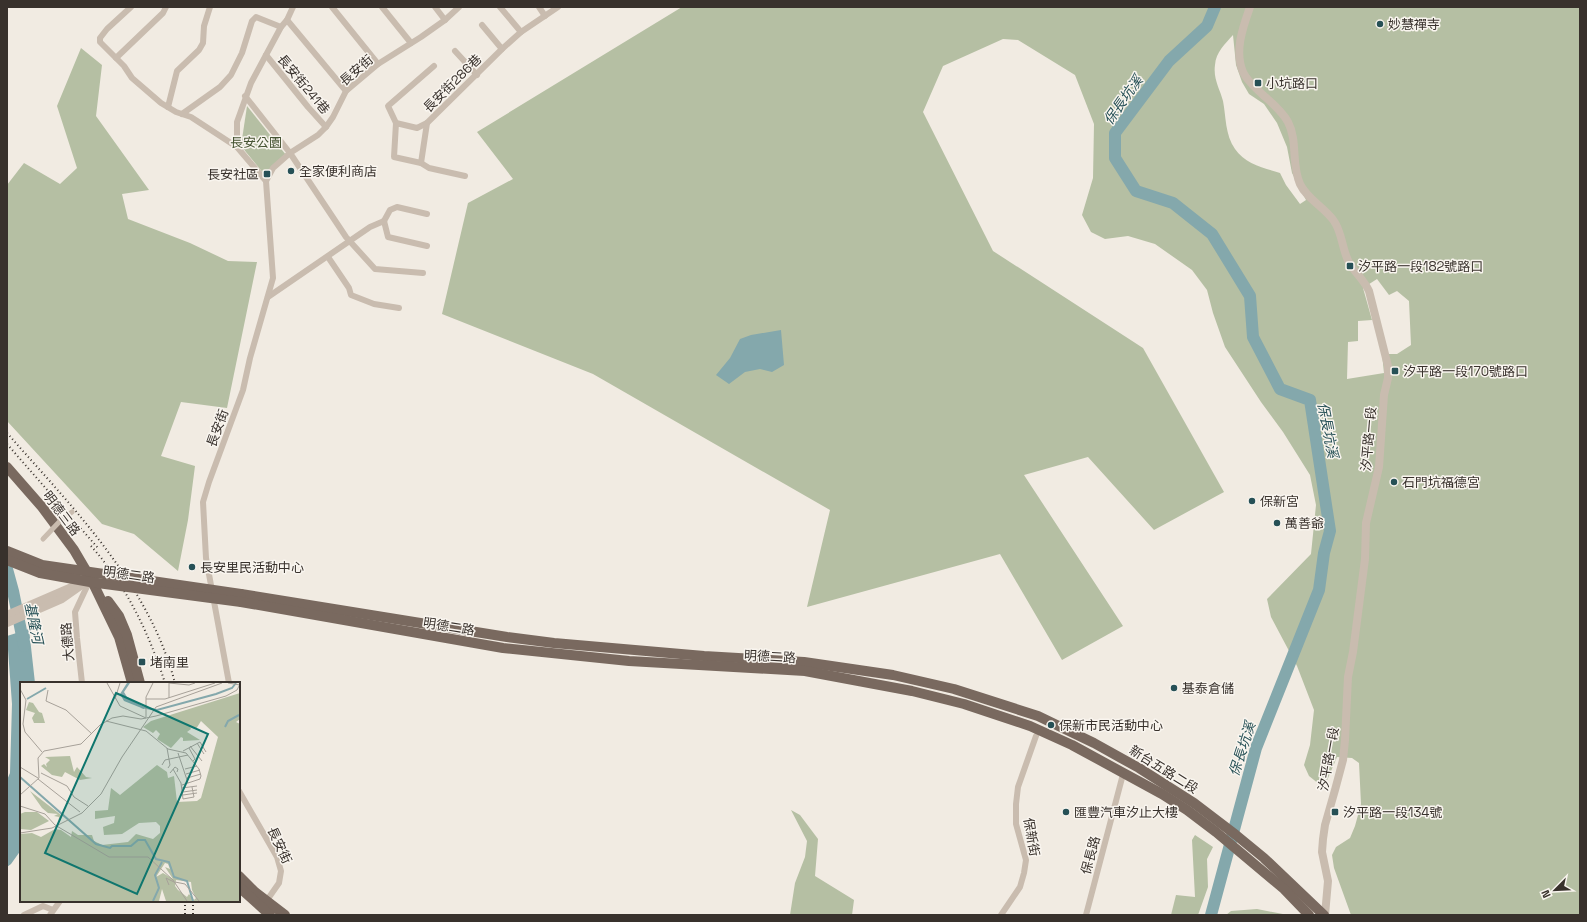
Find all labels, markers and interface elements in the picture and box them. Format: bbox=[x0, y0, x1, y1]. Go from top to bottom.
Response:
place label: 妙慧禪寺 bbox=[1388, 16, 1440, 33]
marker: 妙慧禪寺 bbox=[1375, 19, 1385, 29]
street label: 長安街241巷 bbox=[274, 51, 333, 118]
street label: 長安街 bbox=[336, 51, 377, 90]
street label: 長安街286巷 bbox=[420, 51, 485, 116]
water label: 保長坑溪 bbox=[1100, 70, 1148, 128]
place label: 小坑路口 bbox=[1266, 75, 1318, 92]
marker: 小坑路口 bbox=[1253, 78, 1263, 88]
park label: 長安公園 bbox=[230, 134, 282, 151]
place label: 全家便利商店 bbox=[299, 163, 377, 180]
place label: 長安社區 bbox=[207, 166, 259, 183]
marker: 全家便利商店 bbox=[286, 166, 296, 176]
marker: 長安社區 bbox=[262, 169, 272, 179]
place label: 汐平路一段182號路口 bbox=[1358, 258, 1483, 275]
marker: 汐平路一段182號路口 bbox=[1345, 261, 1355, 271]
place label: 汐平路一段170號路口 bbox=[1403, 363, 1528, 380]
marker: 汐平路一段170號路口 bbox=[1390, 366, 1400, 376]
water label: 保長坑溪 bbox=[1314, 401, 1343, 461]
street label: 汐平路一段 bbox=[1357, 406, 1380, 472]
street label: 長安街 bbox=[203, 407, 232, 449]
place label: 石門坑福德宮 bbox=[1402, 474, 1480, 491]
marker: 石門坑福德宮 bbox=[1389, 477, 1399, 487]
street label: 明德三路 bbox=[39, 487, 84, 539]
place label: 保新宮 bbox=[1260, 493, 1299, 510]
marker: 保新宮 bbox=[1247, 496, 1257, 506]
place label: 萬善爺 bbox=[1285, 515, 1324, 532]
marker: 萬善爺 bbox=[1272, 518, 1282, 528]
place label: 長安里民活動中心 bbox=[200, 559, 304, 576]
street label: 明德二路 bbox=[102, 562, 156, 587]
marker: 長安里民活動中心 bbox=[187, 562, 197, 572]
water label: 基隆河 bbox=[21, 601, 48, 648]
street label: 明德二路 bbox=[422, 614, 476, 639]
street label: 大德路 bbox=[57, 622, 78, 662]
street label: 明德二路 bbox=[744, 647, 796, 666]
place label: 堵南里 bbox=[150, 654, 189, 671]
marker: 堵南里 bbox=[137, 657, 147, 667]
place label: 基泰倉儲 bbox=[1182, 680, 1234, 697]
inset map bbox=[20, 682, 240, 902]
marker: 基泰倉儲 bbox=[1169, 683, 1179, 693]
place label: 保新市民活動中心 bbox=[1059, 717, 1163, 734]
water label: 保長坑溪 bbox=[1225, 718, 1260, 778]
marker: 保新市民活動中心 bbox=[1046, 720, 1056, 730]
street label: 汐平路一段 bbox=[1314, 726, 1343, 793]
street label: 新台五路二段 bbox=[1126, 742, 1201, 797]
place label: 匯豐汽車汐止大樓 bbox=[1074, 804, 1178, 821]
place label: 汐平路一段134號 bbox=[1343, 804, 1442, 821]
marker: 匯豐汽車汐止大樓 bbox=[1061, 807, 1071, 817]
marker: 汐平路一段134號 bbox=[1330, 807, 1340, 817]
street label: 保新街 bbox=[1020, 816, 1043, 858]
street label: 長安街 bbox=[264, 824, 295, 866]
street label: 保長路 bbox=[1077, 834, 1104, 876]
north arrow bbox=[1535, 870, 1575, 910]
text: N bbox=[1538, 888, 1554, 900]

